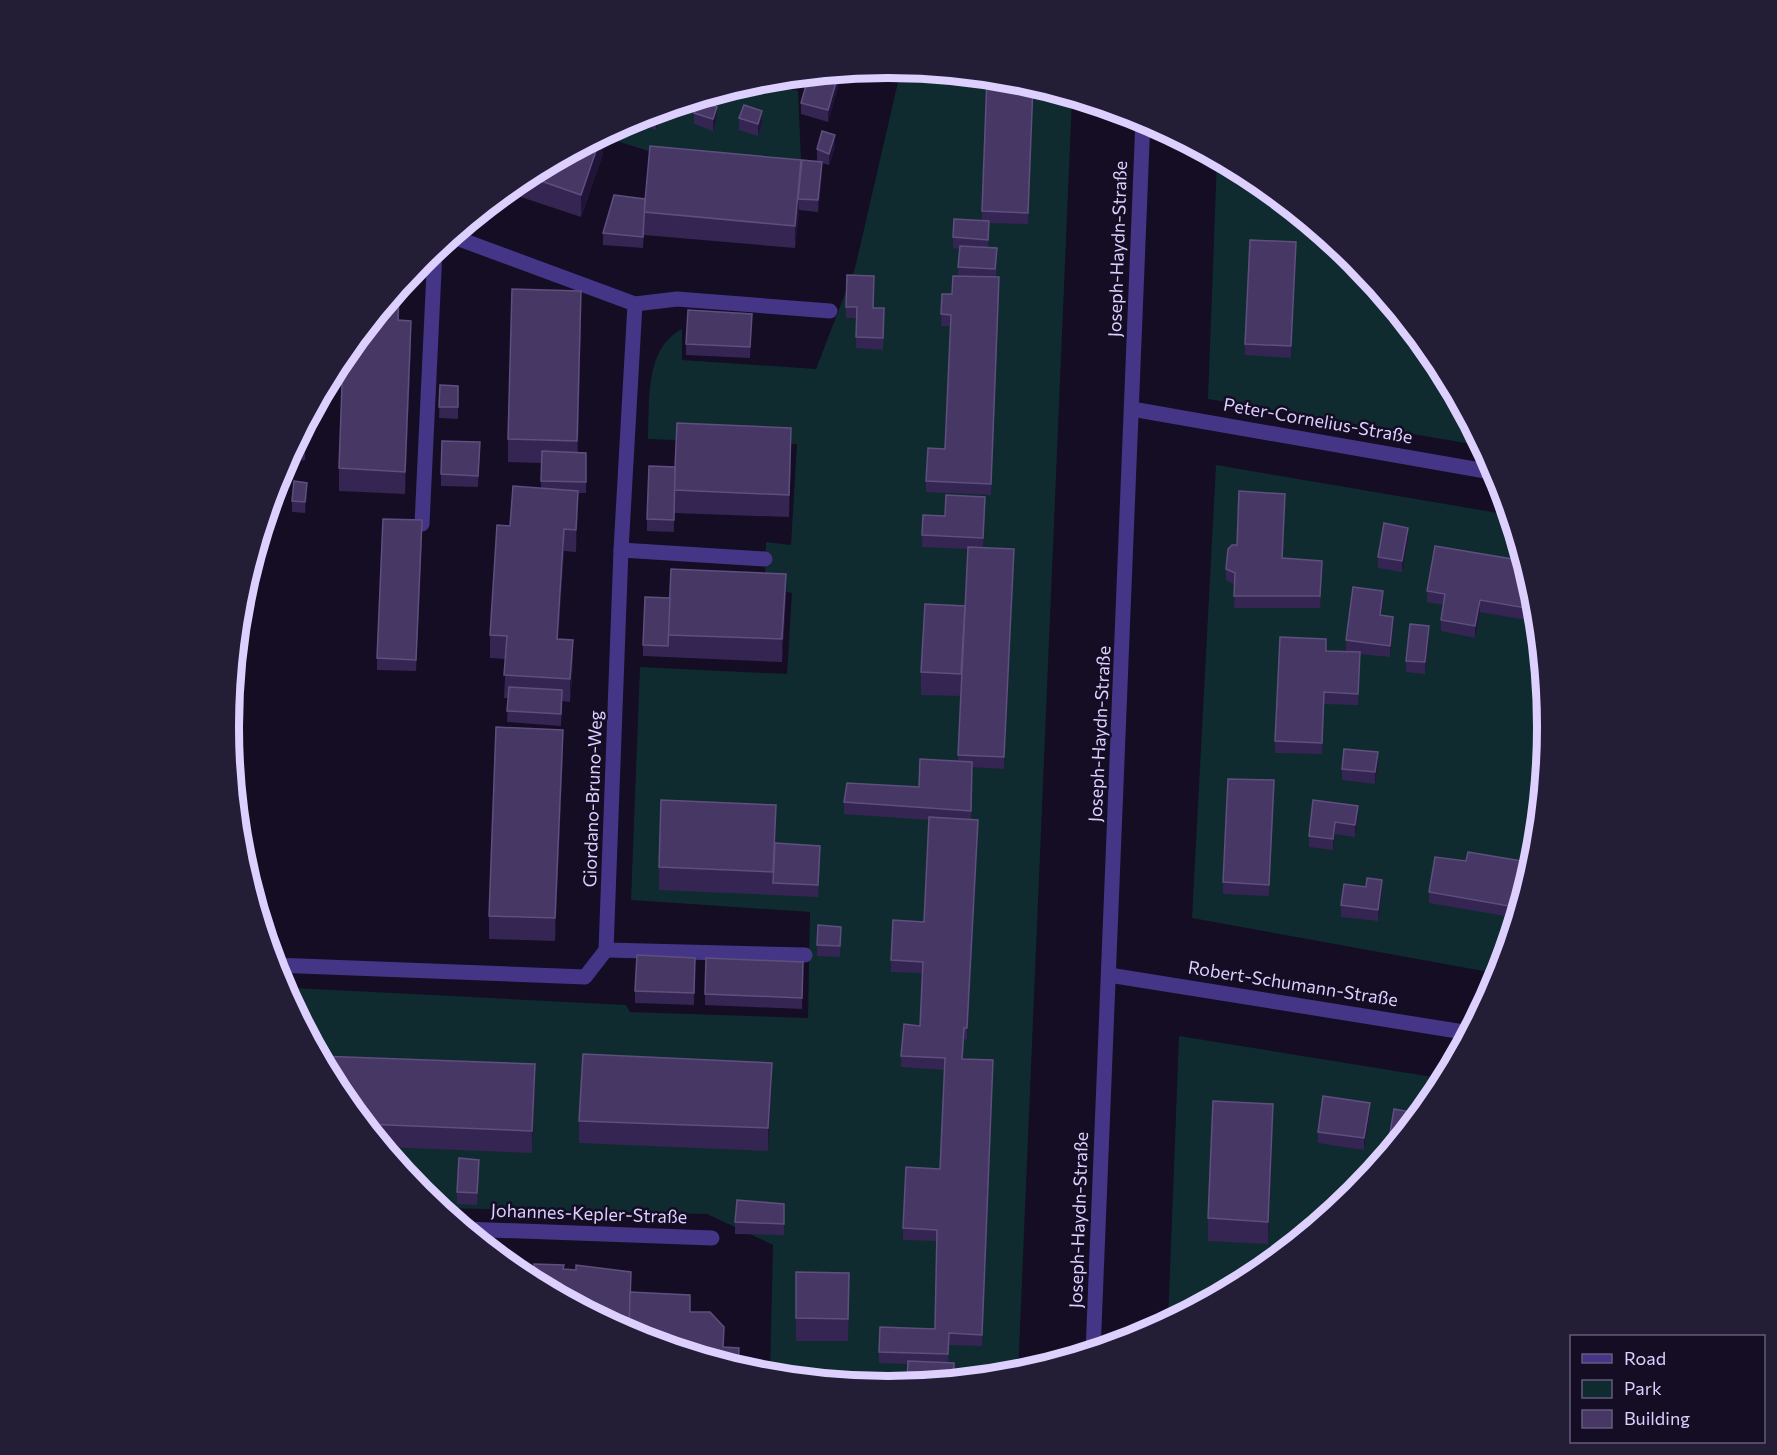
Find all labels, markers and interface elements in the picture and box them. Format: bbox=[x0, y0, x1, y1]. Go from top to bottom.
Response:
street label: Joseph-Haydn-Straße bbox=[1103, 160, 1131, 338]
street label: Peter-Cornelius-Straße bbox=[1222, 393, 1414, 447]
street label: Joseph-Haydn-Straße bbox=[1083, 645, 1115, 823]
street label: Giordano-Bruno-Weg bbox=[578, 710, 606, 888]
street label: Robert-Schumann-Straße bbox=[1187, 956, 1400, 1010]
street label: Joseph-Haydn-Straße bbox=[1064, 1131, 1092, 1309]
street label: Johannes-Kepler-Straße bbox=[490, 1199, 688, 1227]
legend bbox=[1570, 1335, 1765, 1443]
text: Road bbox=[1624, 1347, 1666, 1369]
text: Park bbox=[1624, 1377, 1662, 1399]
text: Building bbox=[1624, 1407, 1690, 1429]

